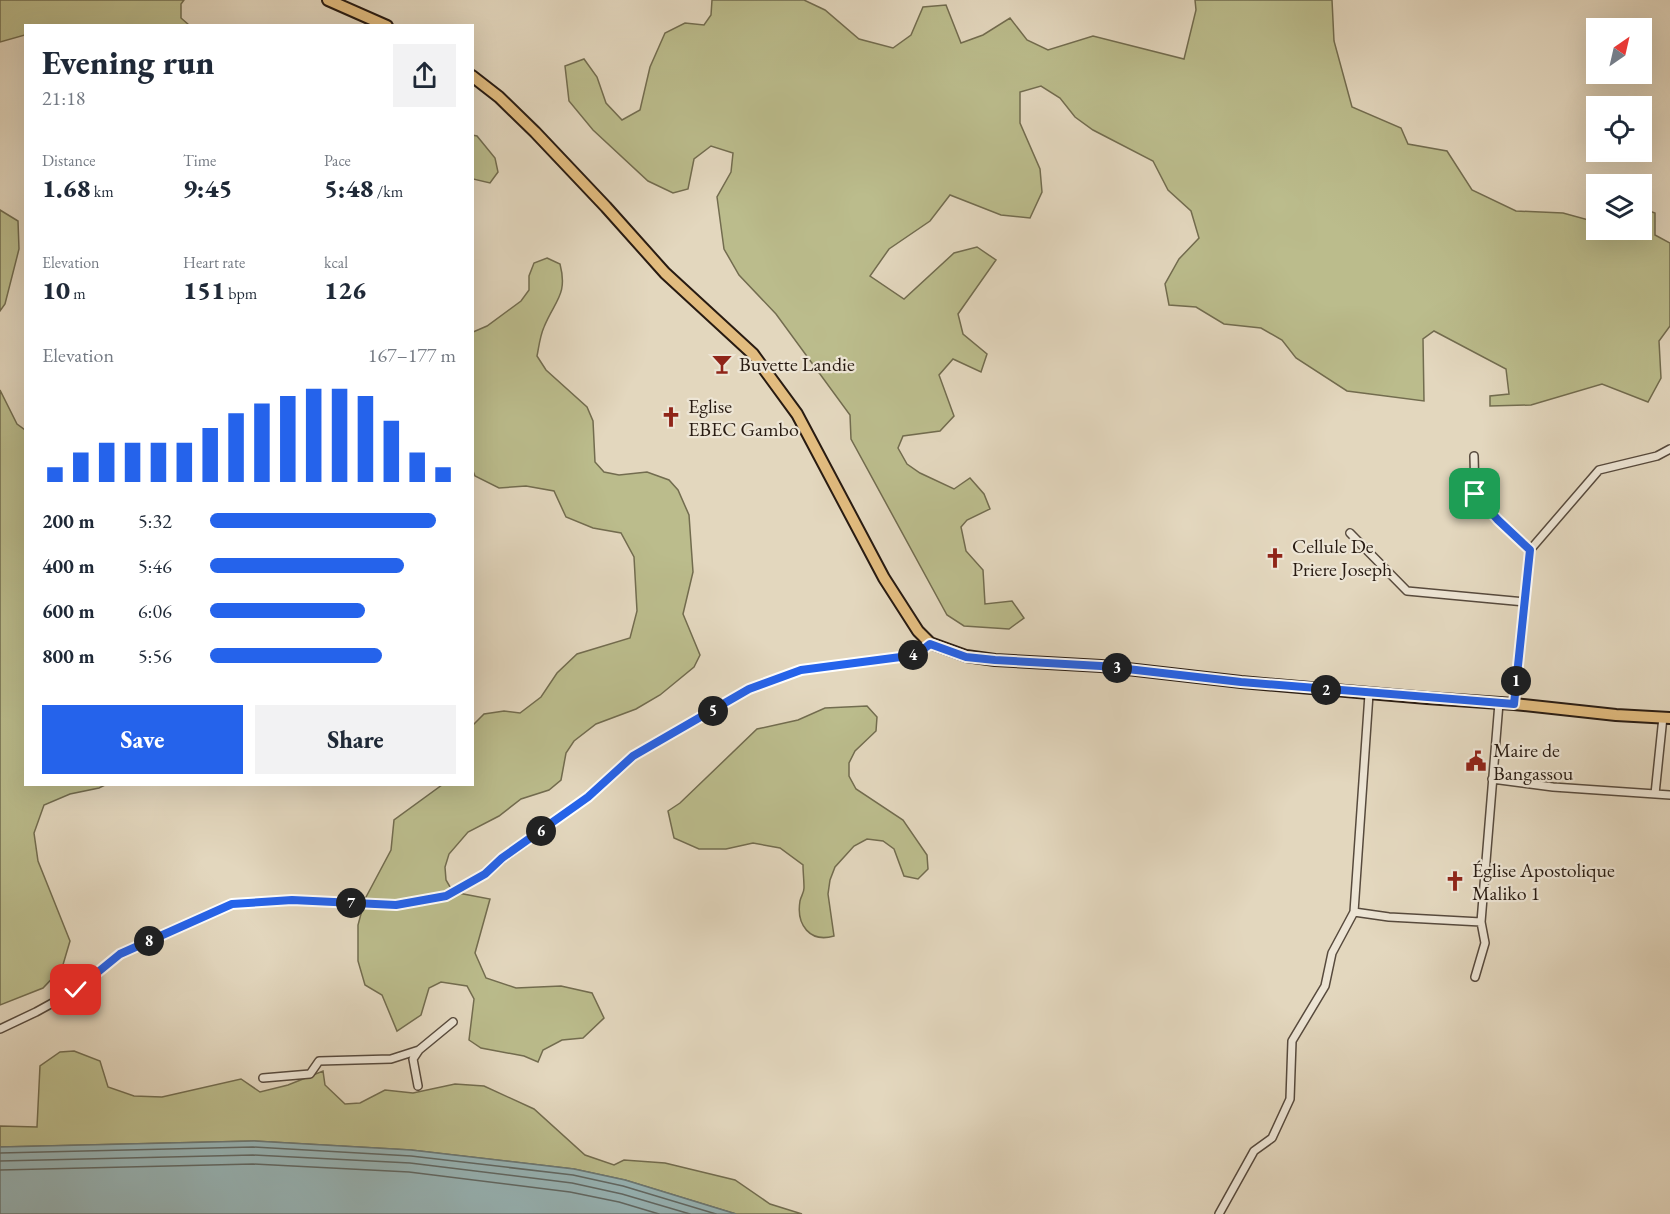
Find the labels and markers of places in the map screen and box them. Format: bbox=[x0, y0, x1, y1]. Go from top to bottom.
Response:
place label: Buvette Landie bbox=[739, 351, 855, 377]
bar icon: Buvette Landie bbox=[710, 352, 734, 376]
place label: Eglise EBEC Gambo bbox=[688, 393, 799, 442]
church icon: Eglise EBEC Gambo bbox=[659, 405, 683, 429]
pin bbox=[1449, 468, 1500, 519]
place label: Cellule De Priere Joseph bbox=[1292, 533, 1392, 582]
church icon: Cellule De Priere Joseph bbox=[1263, 546, 1287, 570]
pin: 4 bbox=[898, 640, 928, 670]
pin: 3 bbox=[1102, 653, 1132, 683]
pin: 1 bbox=[1501, 666, 1531, 696]
pin: 2 bbox=[1311, 675, 1341, 705]
pin: 5 bbox=[698, 696, 728, 726]
place label: Maire de Bangassou bbox=[1493, 737, 1574, 786]
public building icon: Maire de Bangassou bbox=[1464, 749, 1488, 773]
pin: 6 bbox=[526, 816, 556, 846]
place label: Église Apostolique Maliko 1 bbox=[1472, 857, 1615, 906]
church icon: Église Apostolique Maliko 1 bbox=[1443, 869, 1467, 893]
pin: 7 bbox=[336, 888, 366, 918]
pin: 8 bbox=[134, 926, 164, 956]
pin bbox=[50, 964, 101, 1015]

